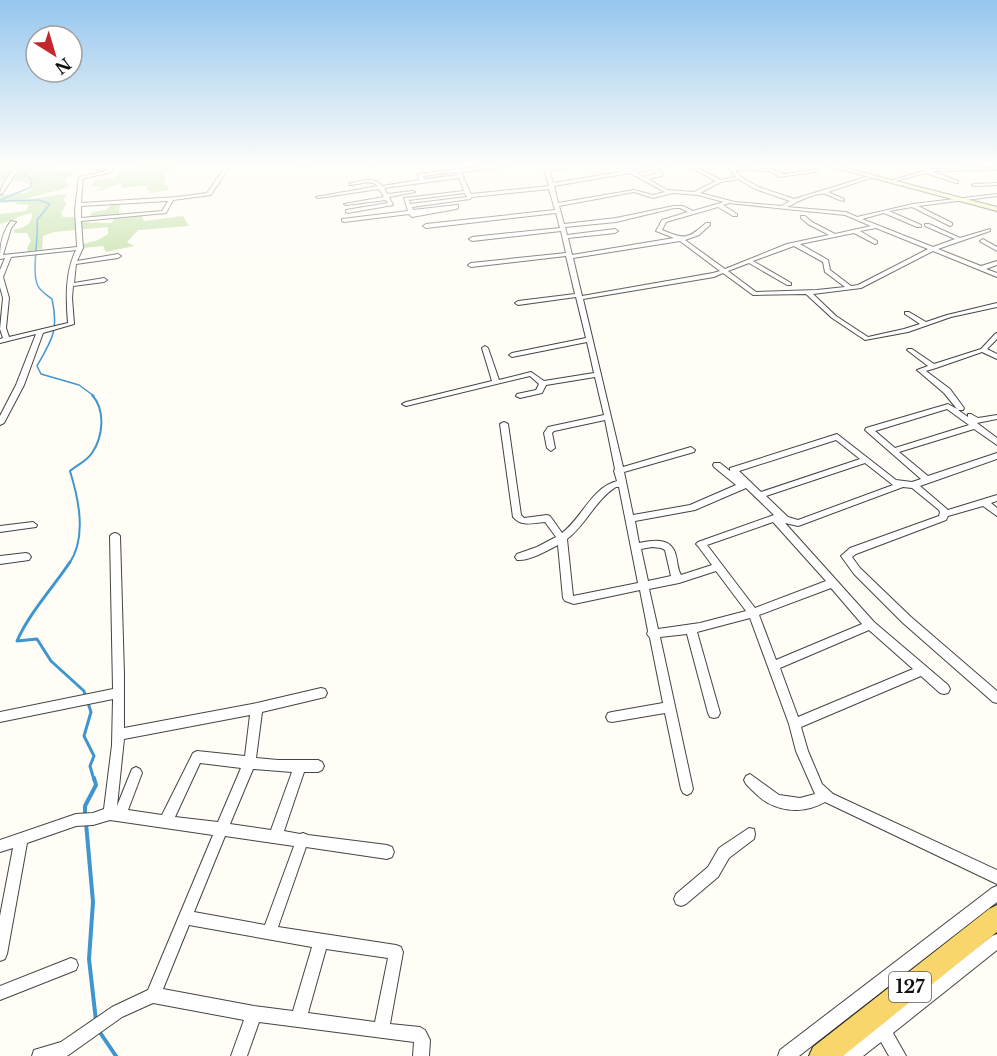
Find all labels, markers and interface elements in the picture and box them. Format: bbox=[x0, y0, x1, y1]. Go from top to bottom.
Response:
north arrow bbox=[24, 24, 84, 84]
text: N bbox=[51, 53, 75, 78]
road number: 127 bbox=[889, 972, 931, 1002]

